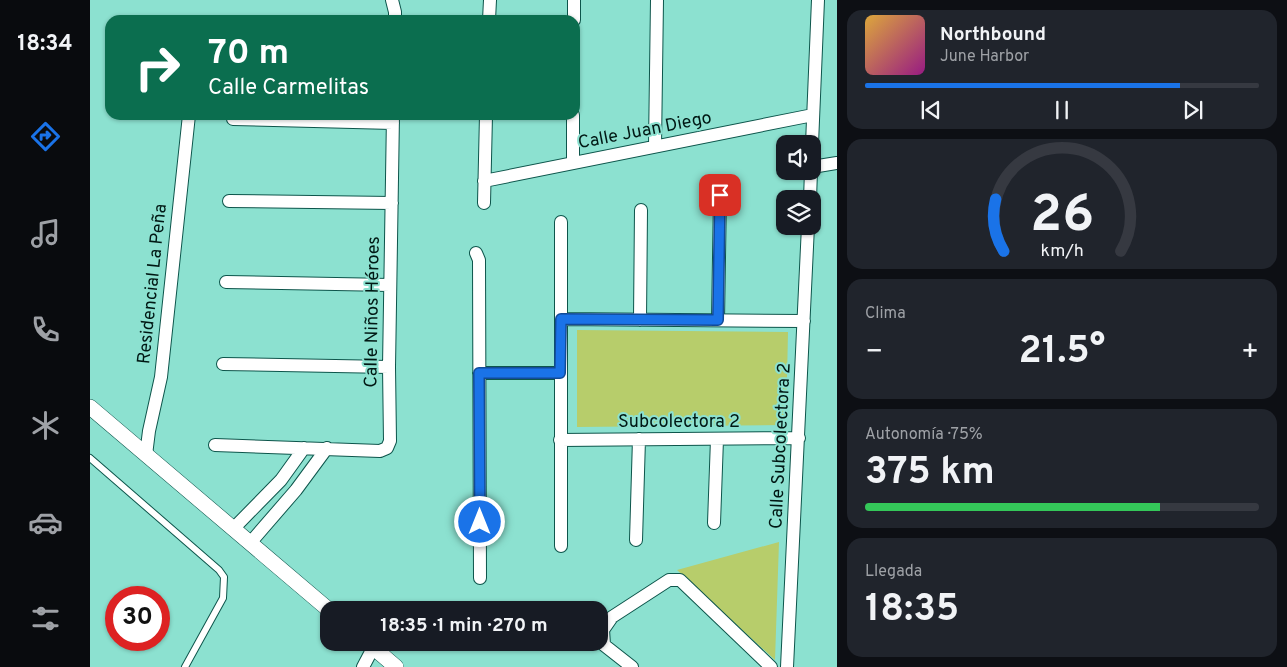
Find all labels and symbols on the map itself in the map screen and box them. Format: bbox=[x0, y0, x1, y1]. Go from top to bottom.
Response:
street label: Calle Juan Diego bbox=[576, 107, 714, 155]
pin bbox=[699, 174, 741, 216]
street label: Residencial La Peña bbox=[133, 203, 173, 365]
street label: Calle Niños Héroes bbox=[360, 236, 386, 388]
street label: Calle Subcolectora 2 bbox=[765, 362, 797, 530]
street label: Subcolectora 2 bbox=[618, 411, 740, 434]
position arrow bbox=[453, 495, 505, 547]
speed limit sign: 30 bbox=[105, 586, 170, 651]

